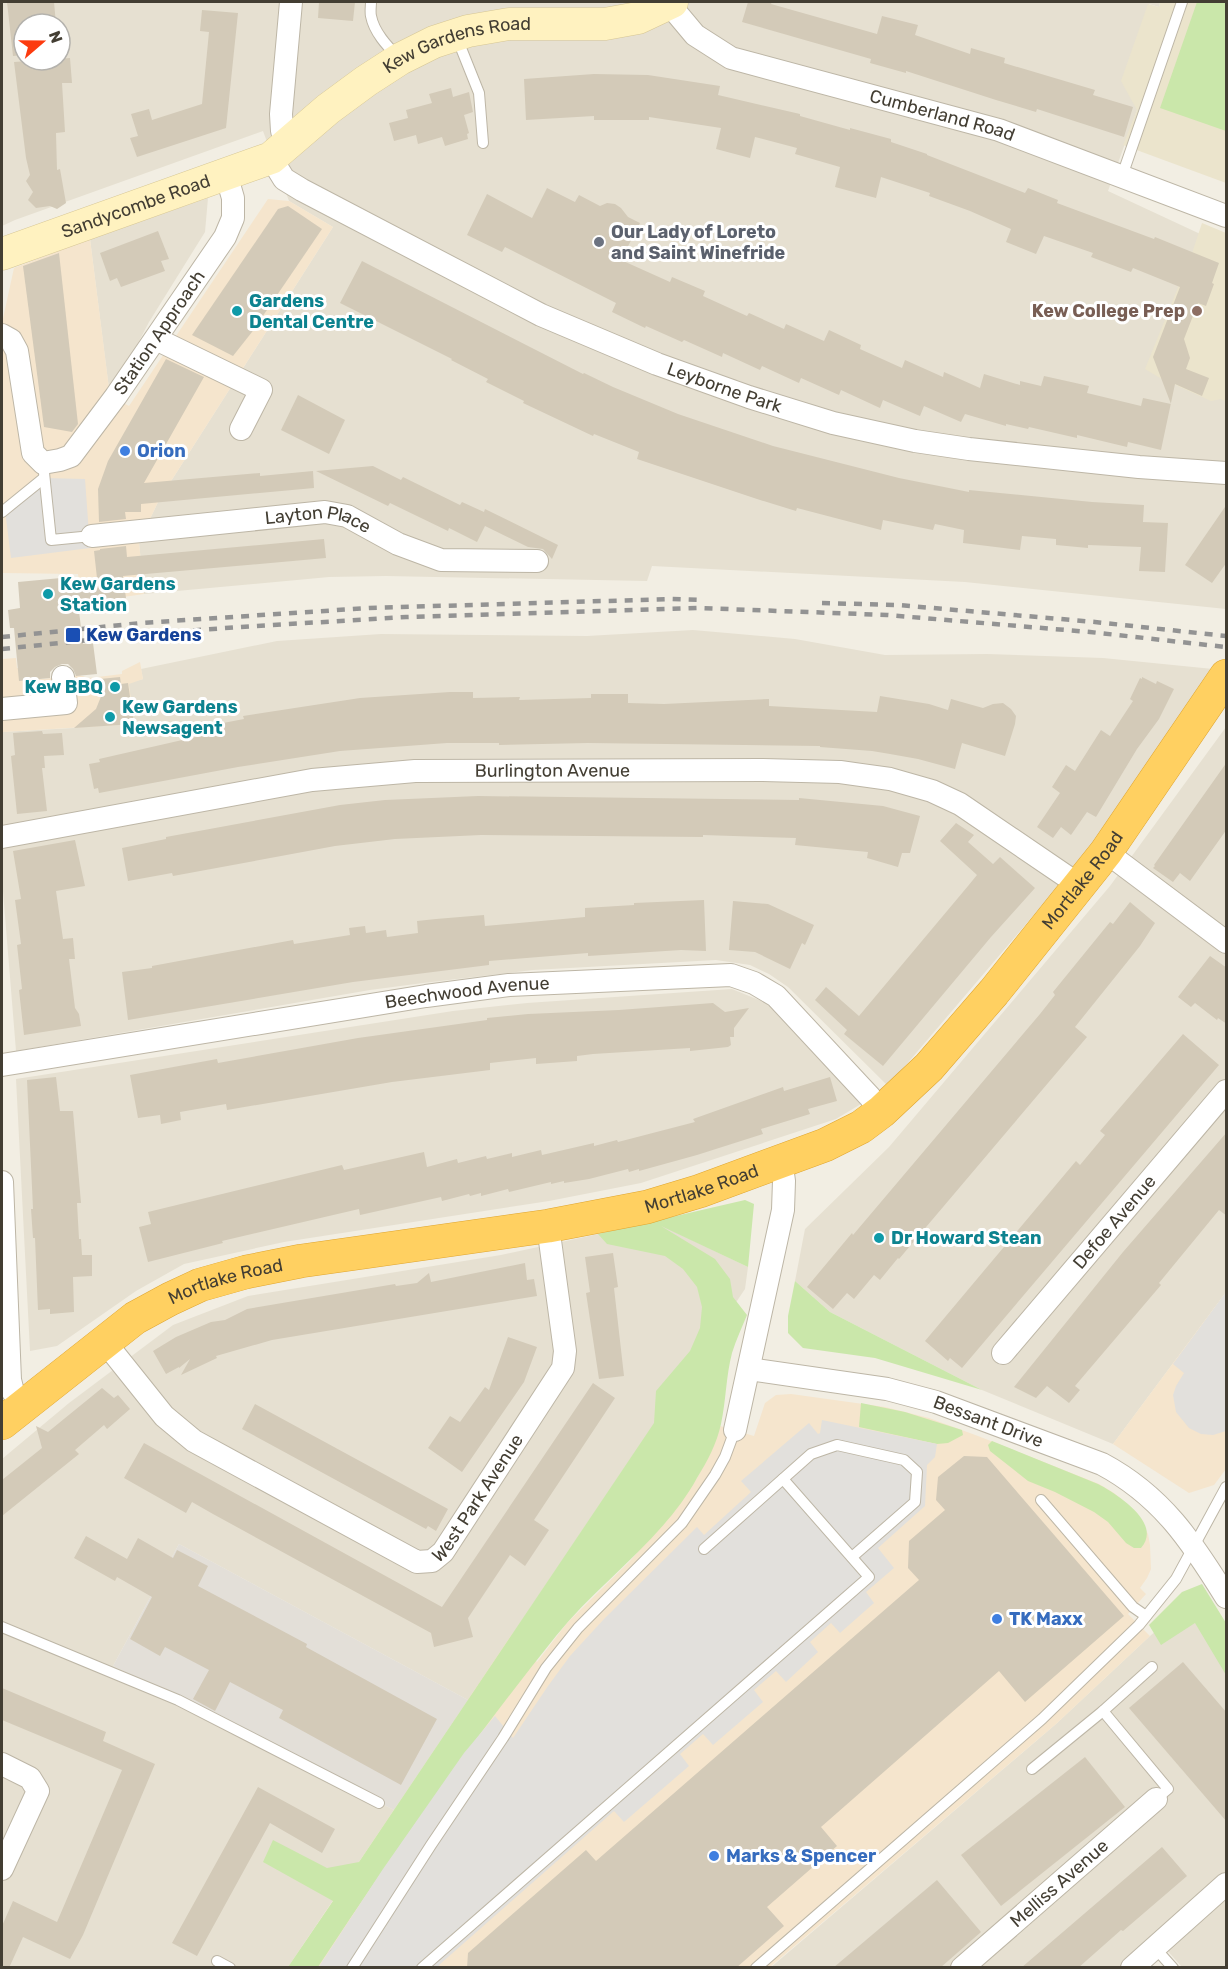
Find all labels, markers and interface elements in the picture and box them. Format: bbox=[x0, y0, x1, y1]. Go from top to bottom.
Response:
north arrow bbox=[12, 12, 72, 72]
street label: Kew Gardens Road bbox=[379, 13, 531, 78]
text: N bbox=[45, 28, 67, 46]
street label: Cumberland Road bbox=[867, 85, 1018, 146]
street label: Sandycombe Road bbox=[58, 170, 213, 243]
place label: Our Lady of Loreto and Saint Winefride bbox=[611, 221, 786, 264]
marker: Our Lady of Loreto and Saint Winefride bbox=[592, 235, 606, 249]
street label: Station Approach bbox=[109, 266, 210, 399]
place label: Gardens Dental Centre bbox=[249, 290, 374, 333]
place label: Kew College Prep bbox=[1032, 300, 1185, 322]
marker: Gardens Dental Centre bbox=[230, 304, 244, 318]
marker: Kew College Prep bbox=[1190, 304, 1204, 318]
street label: Leyborne Park bbox=[664, 357, 785, 418]
place label: Orion bbox=[137, 440, 186, 462]
marker: Orion bbox=[118, 444, 132, 458]
street label: Layton Place bbox=[264, 501, 375, 538]
place label: Kew Gardens Station bbox=[60, 573, 176, 616]
marker: Kew Gardens Station bbox=[41, 587, 55, 601]
place label: Kew Gardens bbox=[86, 624, 202, 646]
marker: Kew Gardens bbox=[64, 626, 82, 644]
place label: Kew BBQ bbox=[24, 676, 103, 698]
marker: Kew BBQ bbox=[108, 680, 122, 694]
place label: Kew Gardens Newsagent bbox=[122, 696, 238, 739]
marker: Kew Gardens Newsagent bbox=[103, 710, 117, 724]
street label: Burlington Avenue bbox=[475, 759, 630, 782]
street label: Mortlake Road bbox=[1037, 827, 1128, 934]
street label: Beechwood Avenue bbox=[383, 972, 550, 1014]
street label: Mortlake Road bbox=[642, 1159, 762, 1218]
street label: Defoe Avenue bbox=[1068, 1170, 1161, 1274]
place label: Dr Howard Stean bbox=[891, 1227, 1042, 1249]
marker: Dr Howard Stean bbox=[872, 1231, 886, 1245]
street label: Mortlake Road bbox=[165, 1254, 285, 1309]
street label: Bessant Drive bbox=[930, 1391, 1047, 1452]
street label: West Park Avenue bbox=[428, 1430, 528, 1567]
place label: TK Maxx bbox=[1009, 1608, 1083, 1630]
marker: TK Maxx bbox=[990, 1612, 1004, 1626]
street label: Melliss Avenue bbox=[1006, 1835, 1113, 1932]
place label: Marks & Spencer bbox=[726, 1845, 876, 1867]
marker: Marks & Spencer bbox=[707, 1849, 721, 1863]

